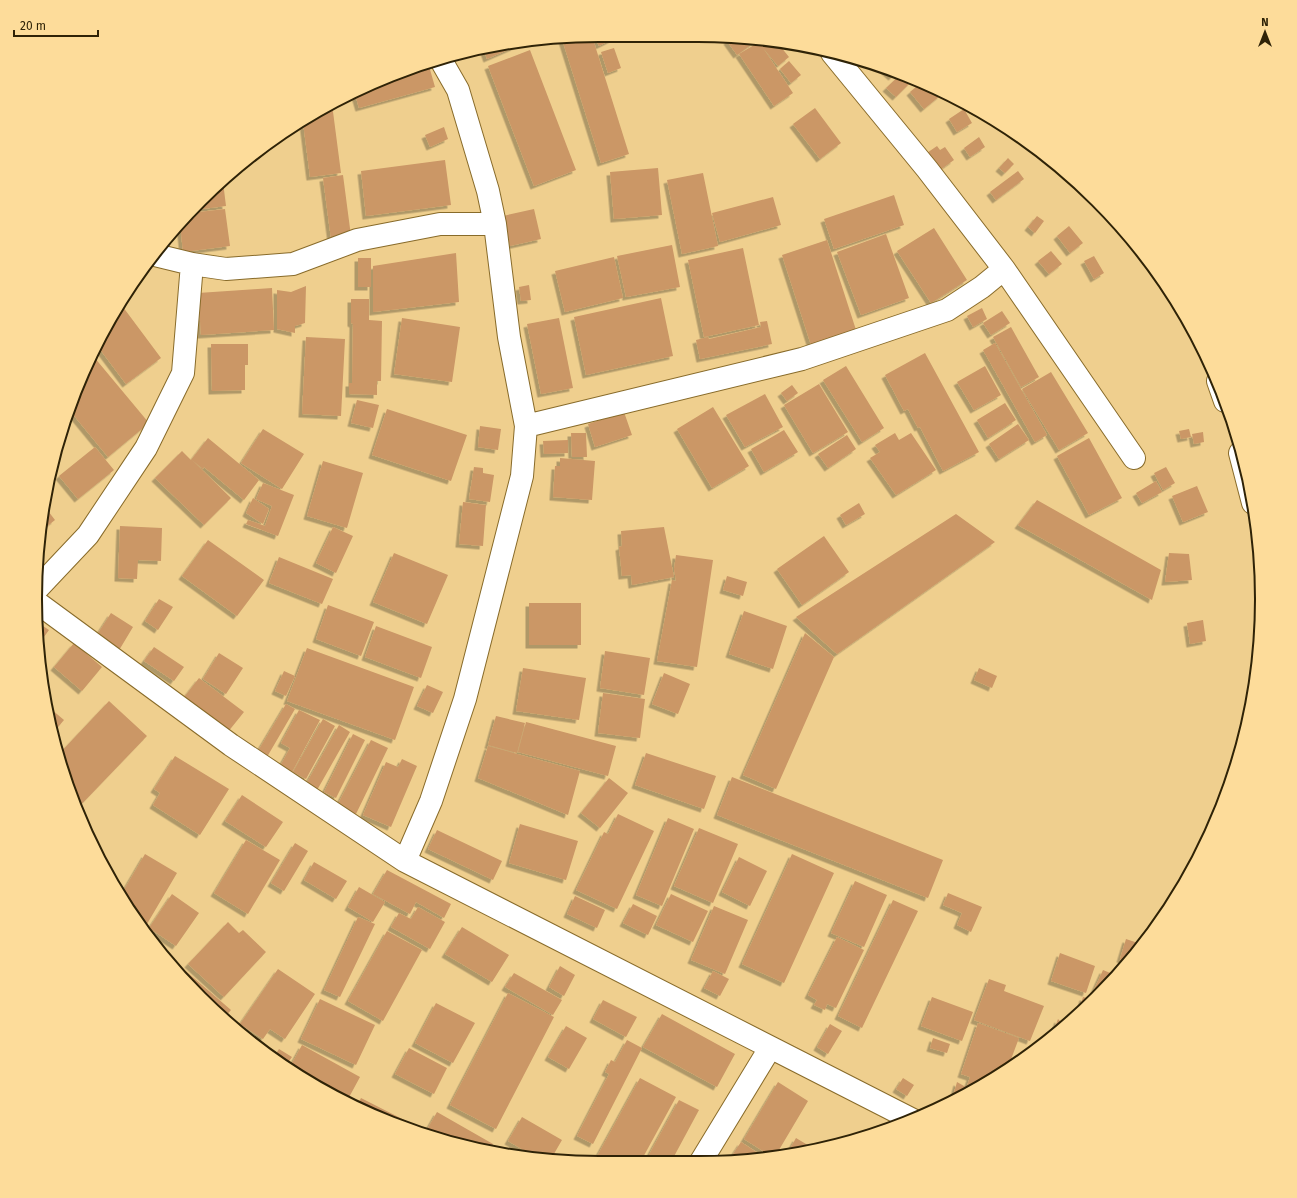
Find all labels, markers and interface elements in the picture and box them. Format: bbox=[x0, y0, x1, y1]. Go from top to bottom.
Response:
scale bar bbox=[14, 12, 98, 38]
north arrow bbox=[1245, 12, 1285, 52]
text: N bbox=[1261, 16, 1269, 29]
text: 20 m bbox=[20, 19, 46, 33]

